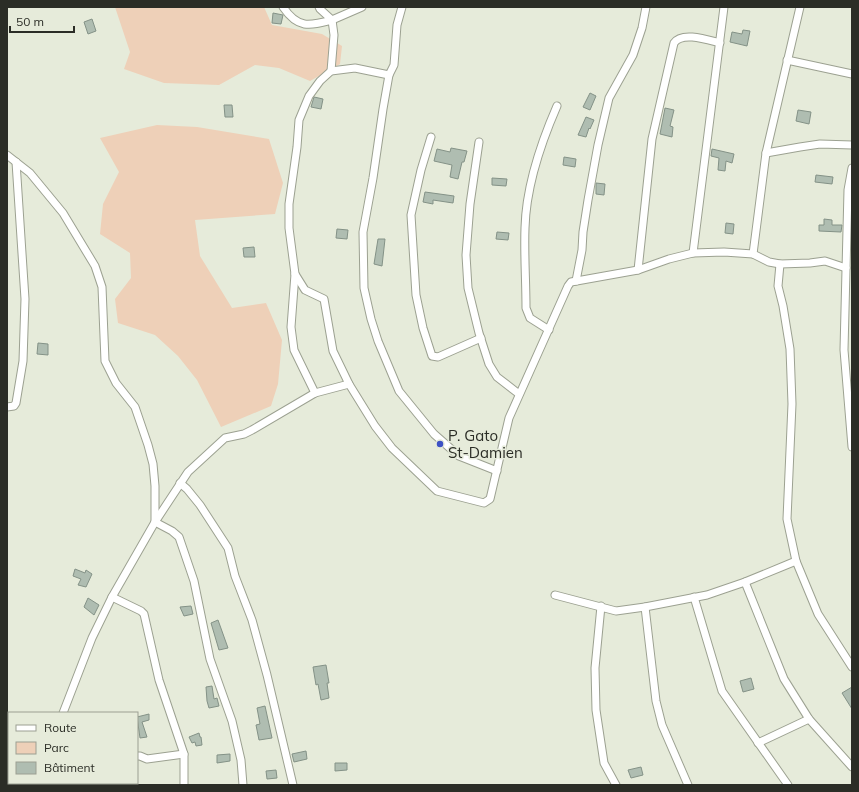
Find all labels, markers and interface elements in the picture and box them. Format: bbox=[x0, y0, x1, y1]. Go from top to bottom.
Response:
scale bar bbox=[10, 8, 74, 34]
text: 50 m bbox=[16, 14, 44, 29]
place label: P. Gato St-Damien bbox=[448, 426, 523, 462]
marker: P. Gato St-Damien bbox=[435, 439, 445, 449]
legend bbox=[8, 712, 138, 784]
text: Route bbox=[44, 720, 77, 735]
text: Parc bbox=[44, 740, 69, 755]
text: Bâtiment bbox=[44, 760, 95, 775]

